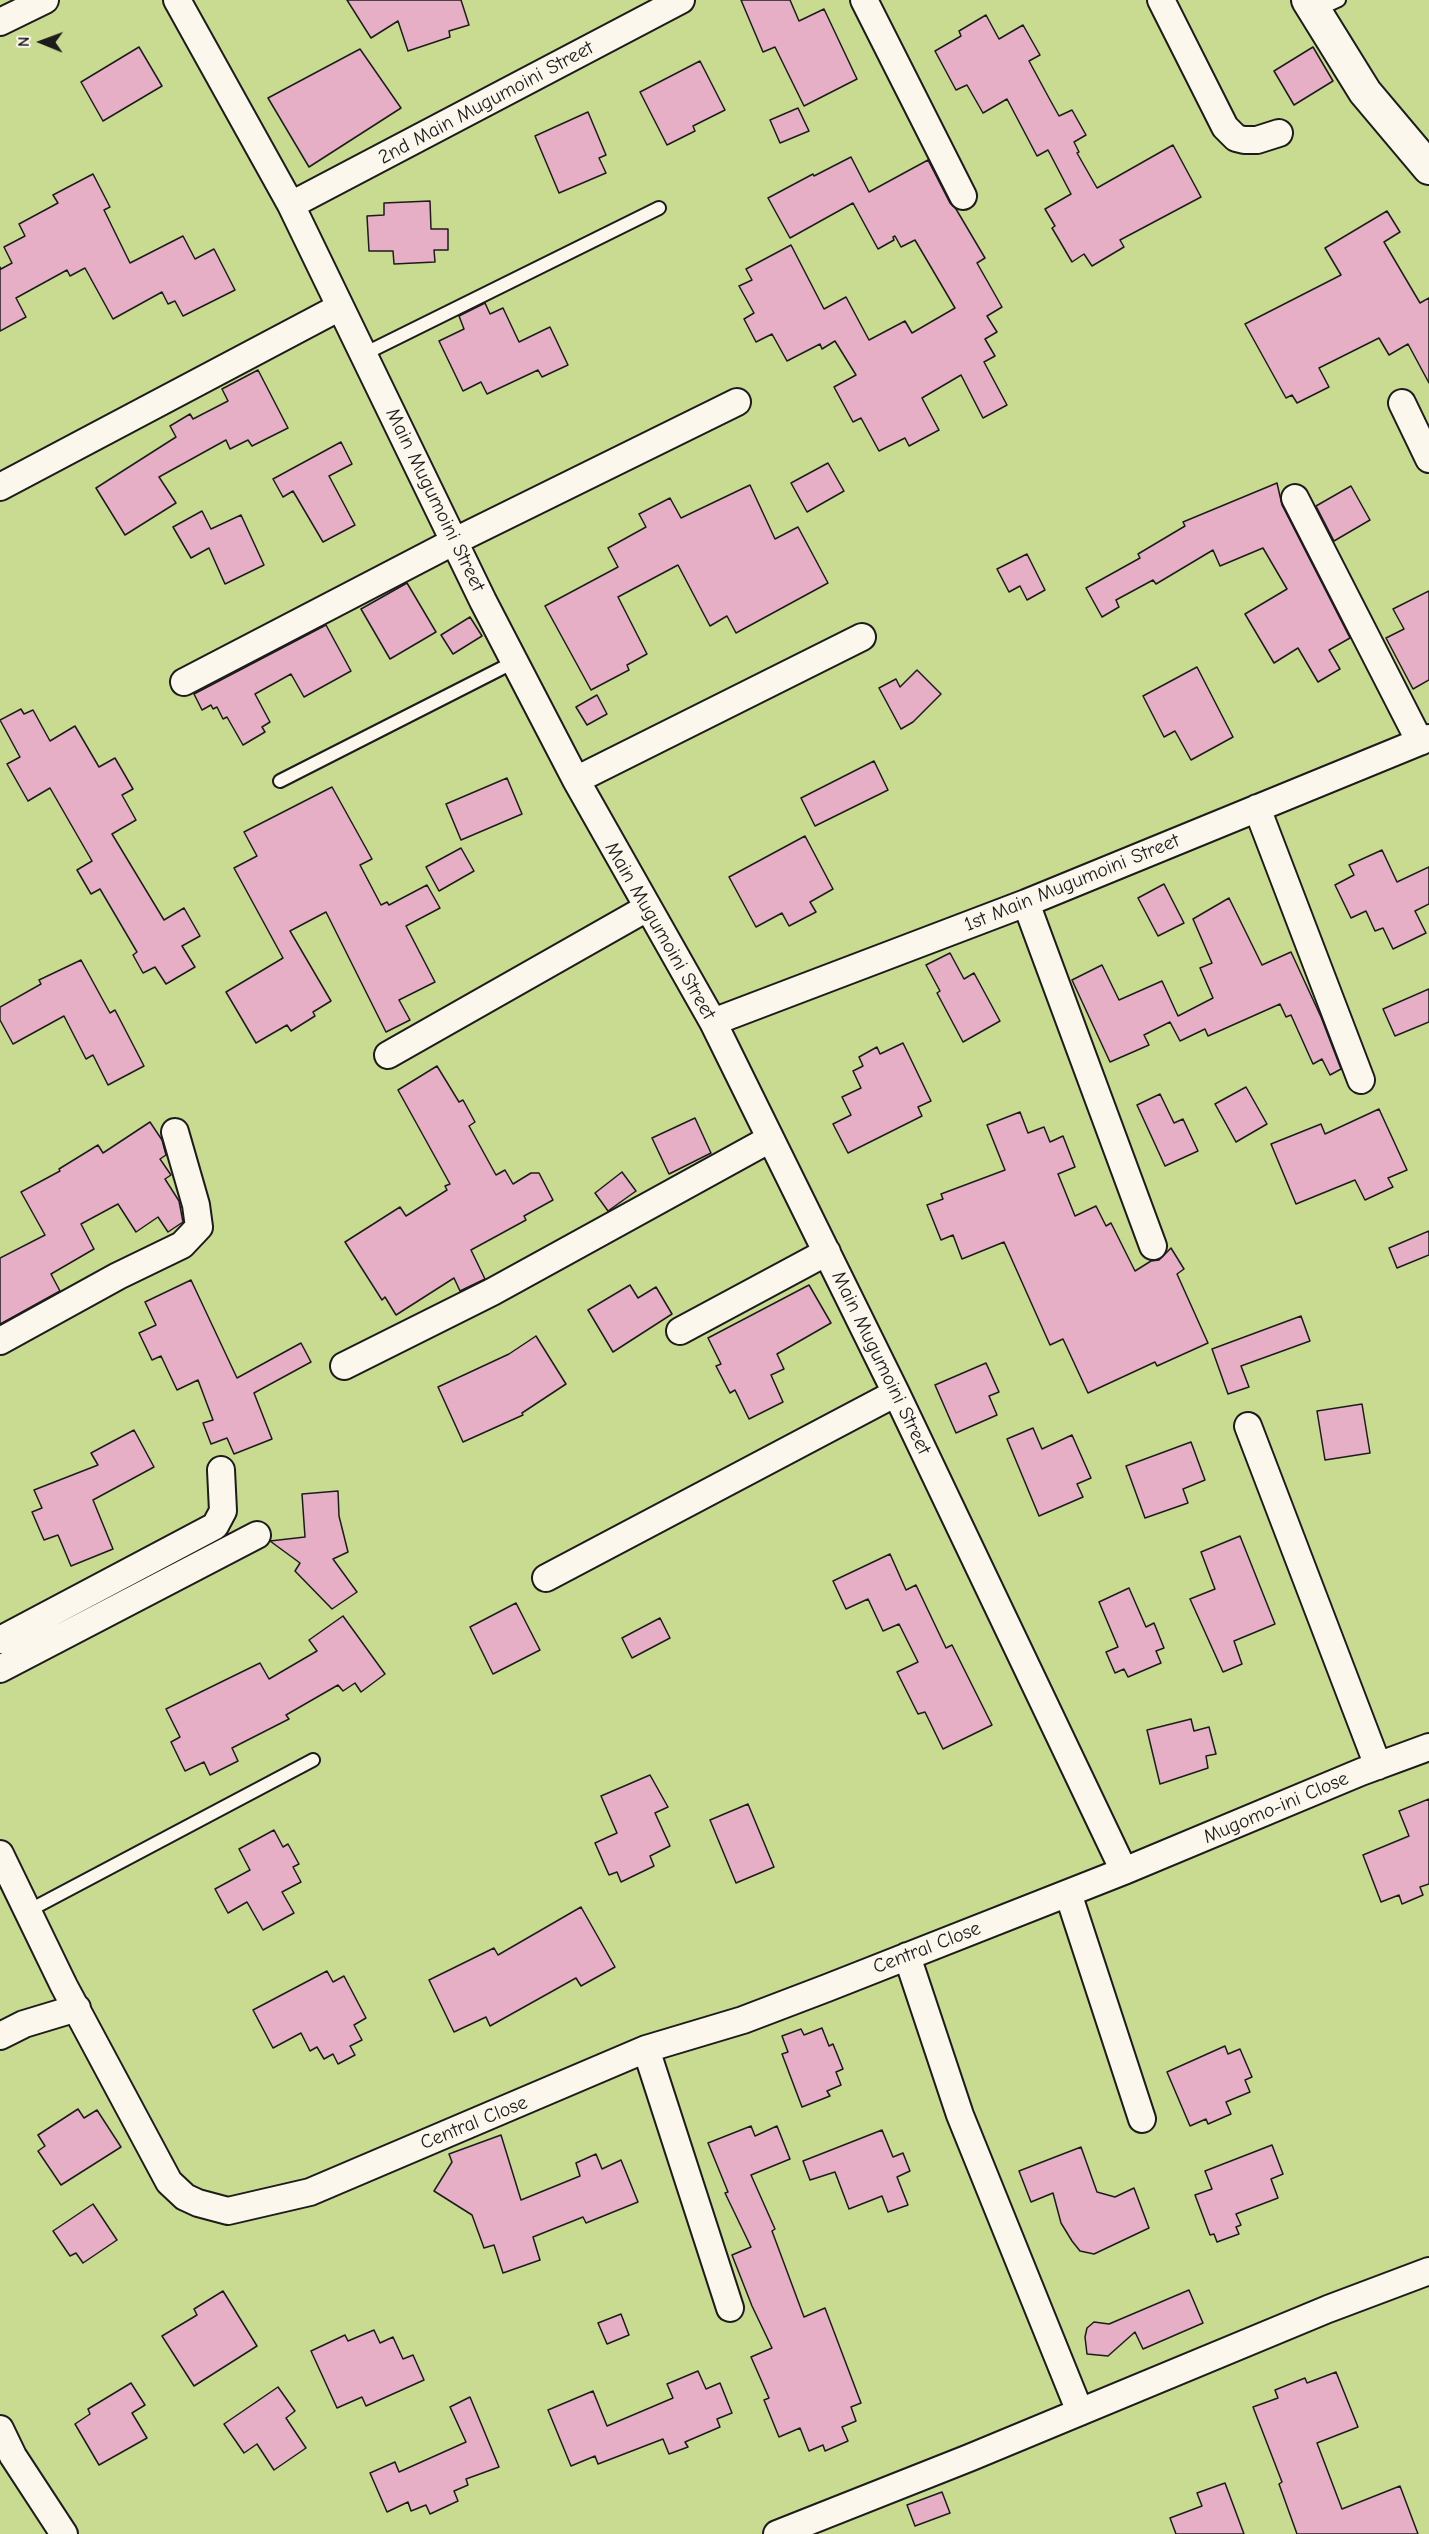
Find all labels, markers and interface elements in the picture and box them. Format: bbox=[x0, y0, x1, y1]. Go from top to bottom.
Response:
north arrow bbox=[12, 12, 72, 72]
text: N bbox=[15, 36, 33, 47]
street label: 2nd Main Mugumoini Street bbox=[374, 36, 598, 170]
street label: Main Mugumoini Street bbox=[380, 404, 490, 596]
street label: 1st Main Mugumoini Street bbox=[961, 829, 1183, 937]
street label: Main Mugumoini Street bbox=[599, 838, 721, 1024]
street label: Main Mugumoini Street bbox=[826, 1267, 936, 1459]
street label: Mugomo-ini Close bbox=[1200, 1767, 1352, 1849]
street label: Central Close bbox=[870, 1916, 984, 1980]
street label: Central Close bbox=[417, 2091, 531, 2155]

